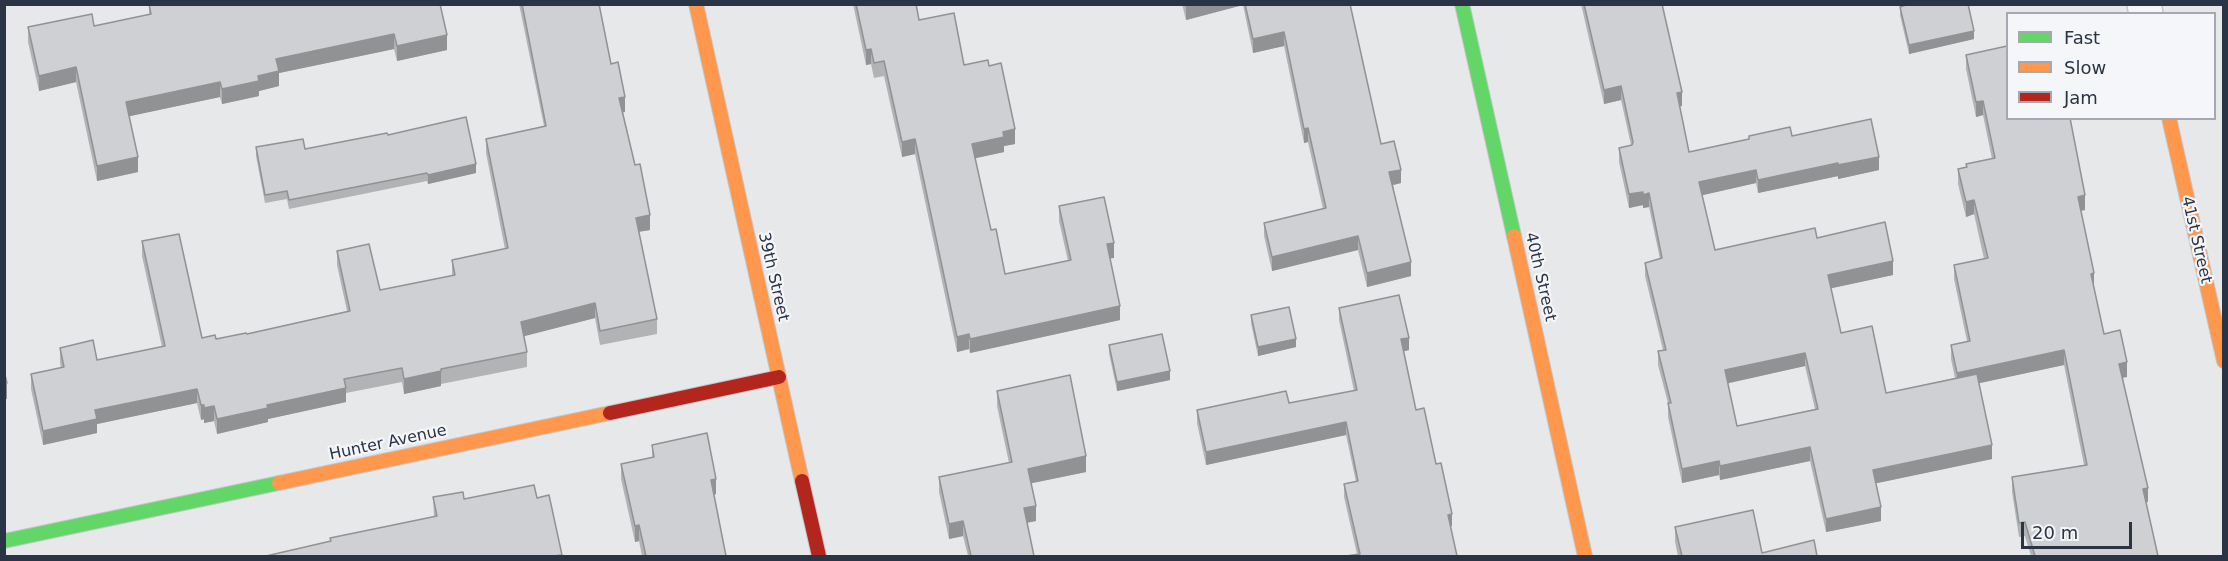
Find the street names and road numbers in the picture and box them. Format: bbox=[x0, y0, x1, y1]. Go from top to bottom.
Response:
street label: 41st Street bbox=[2177, 195, 2215, 285]
street label: 39th Street bbox=[753, 231, 793, 323]
street label: 40th Street bbox=[1520, 231, 1560, 323]
street label: Hunter Avenue bbox=[328, 421, 448, 465]

